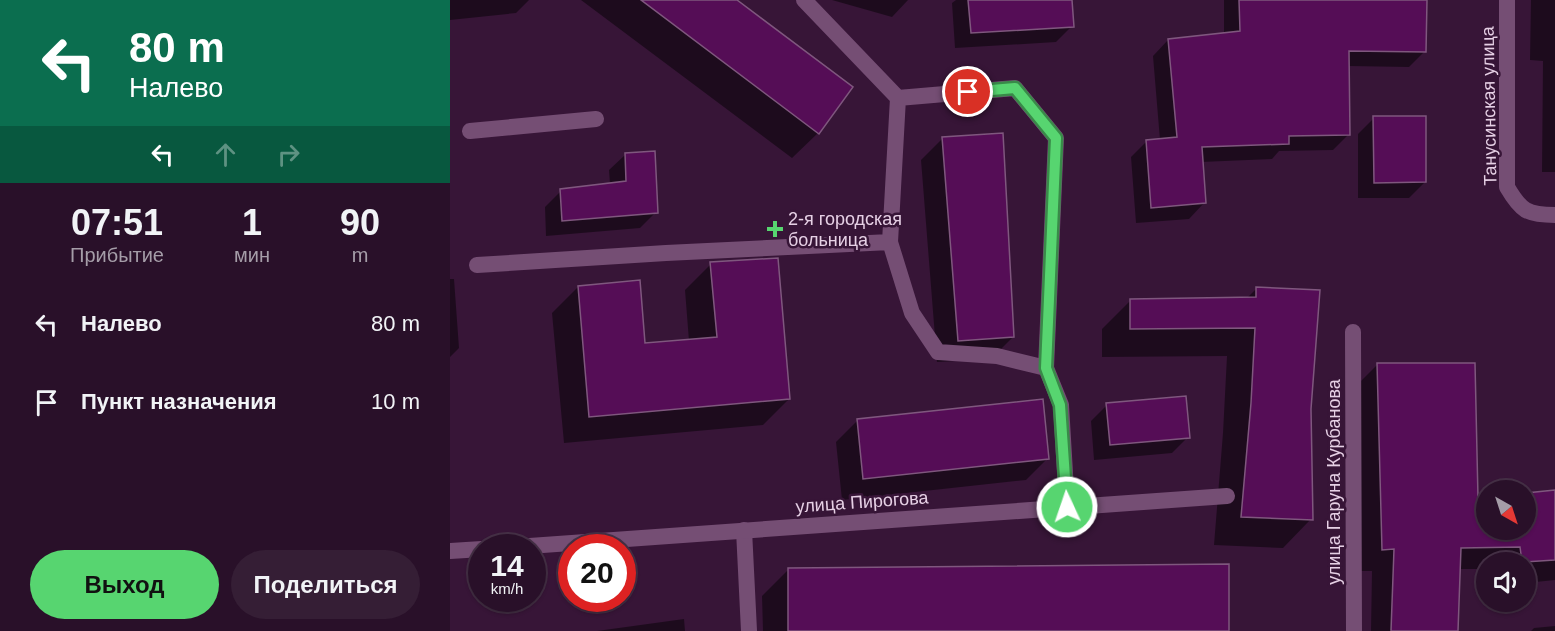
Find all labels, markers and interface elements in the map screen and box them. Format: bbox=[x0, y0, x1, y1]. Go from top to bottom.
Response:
icon: left bbox=[30, 24, 108, 102]
text: 80 m bbox=[129, 24, 225, 71]
street label: Танусинская улица bbox=[1478, 25, 1500, 186]
pin bbox=[942, 66, 993, 117]
text: Налево bbox=[129, 73, 223, 103]
icon: arrive bbox=[951, 75, 984, 108]
icon: left bbox=[146, 138, 179, 171]
icon: ahead bbox=[209, 138, 242, 171]
icon: right bbox=[272, 138, 305, 171]
text: 07:51 bbox=[71, 202, 163, 243]
text: 1 bbox=[242, 202, 262, 243]
text: 90 bbox=[340, 202, 380, 243]
place label: 2-я городская больница bbox=[788, 209, 902, 250]
marker: 2-я городская больница bbox=[766, 220, 784, 238]
text: Прибытие bbox=[70, 244, 164, 266]
text: мин bbox=[234, 244, 270, 266]
text: m bbox=[352, 244, 368, 266]
icon: left bbox=[30, 308, 63, 341]
text: Налево bbox=[81, 311, 162, 336]
text: 80 m bbox=[371, 311, 420, 336]
street label: улица Гаруна Курбанова bbox=[1324, 378, 1344, 585]
icon: arrive bbox=[30, 386, 63, 419]
text: Пункт назначения bbox=[81, 389, 277, 414]
text: 10 m bbox=[371, 389, 420, 414]
position arrow bbox=[1035, 475, 1099, 539]
north arrow bbox=[1476, 480, 1536, 540]
map controls bbox=[1476, 480, 1536, 612]
street label: улица Пирогова bbox=[795, 487, 930, 517]
speed limit sign: 20 bbox=[558, 534, 636, 612]
text: 14 bbox=[490, 549, 524, 582]
button: Выход bbox=[30, 550, 219, 619]
button: Поделиться bbox=[231, 550, 420, 619]
button: sound bbox=[1476, 552, 1536, 612]
text: km/h bbox=[491, 580, 523, 597]

